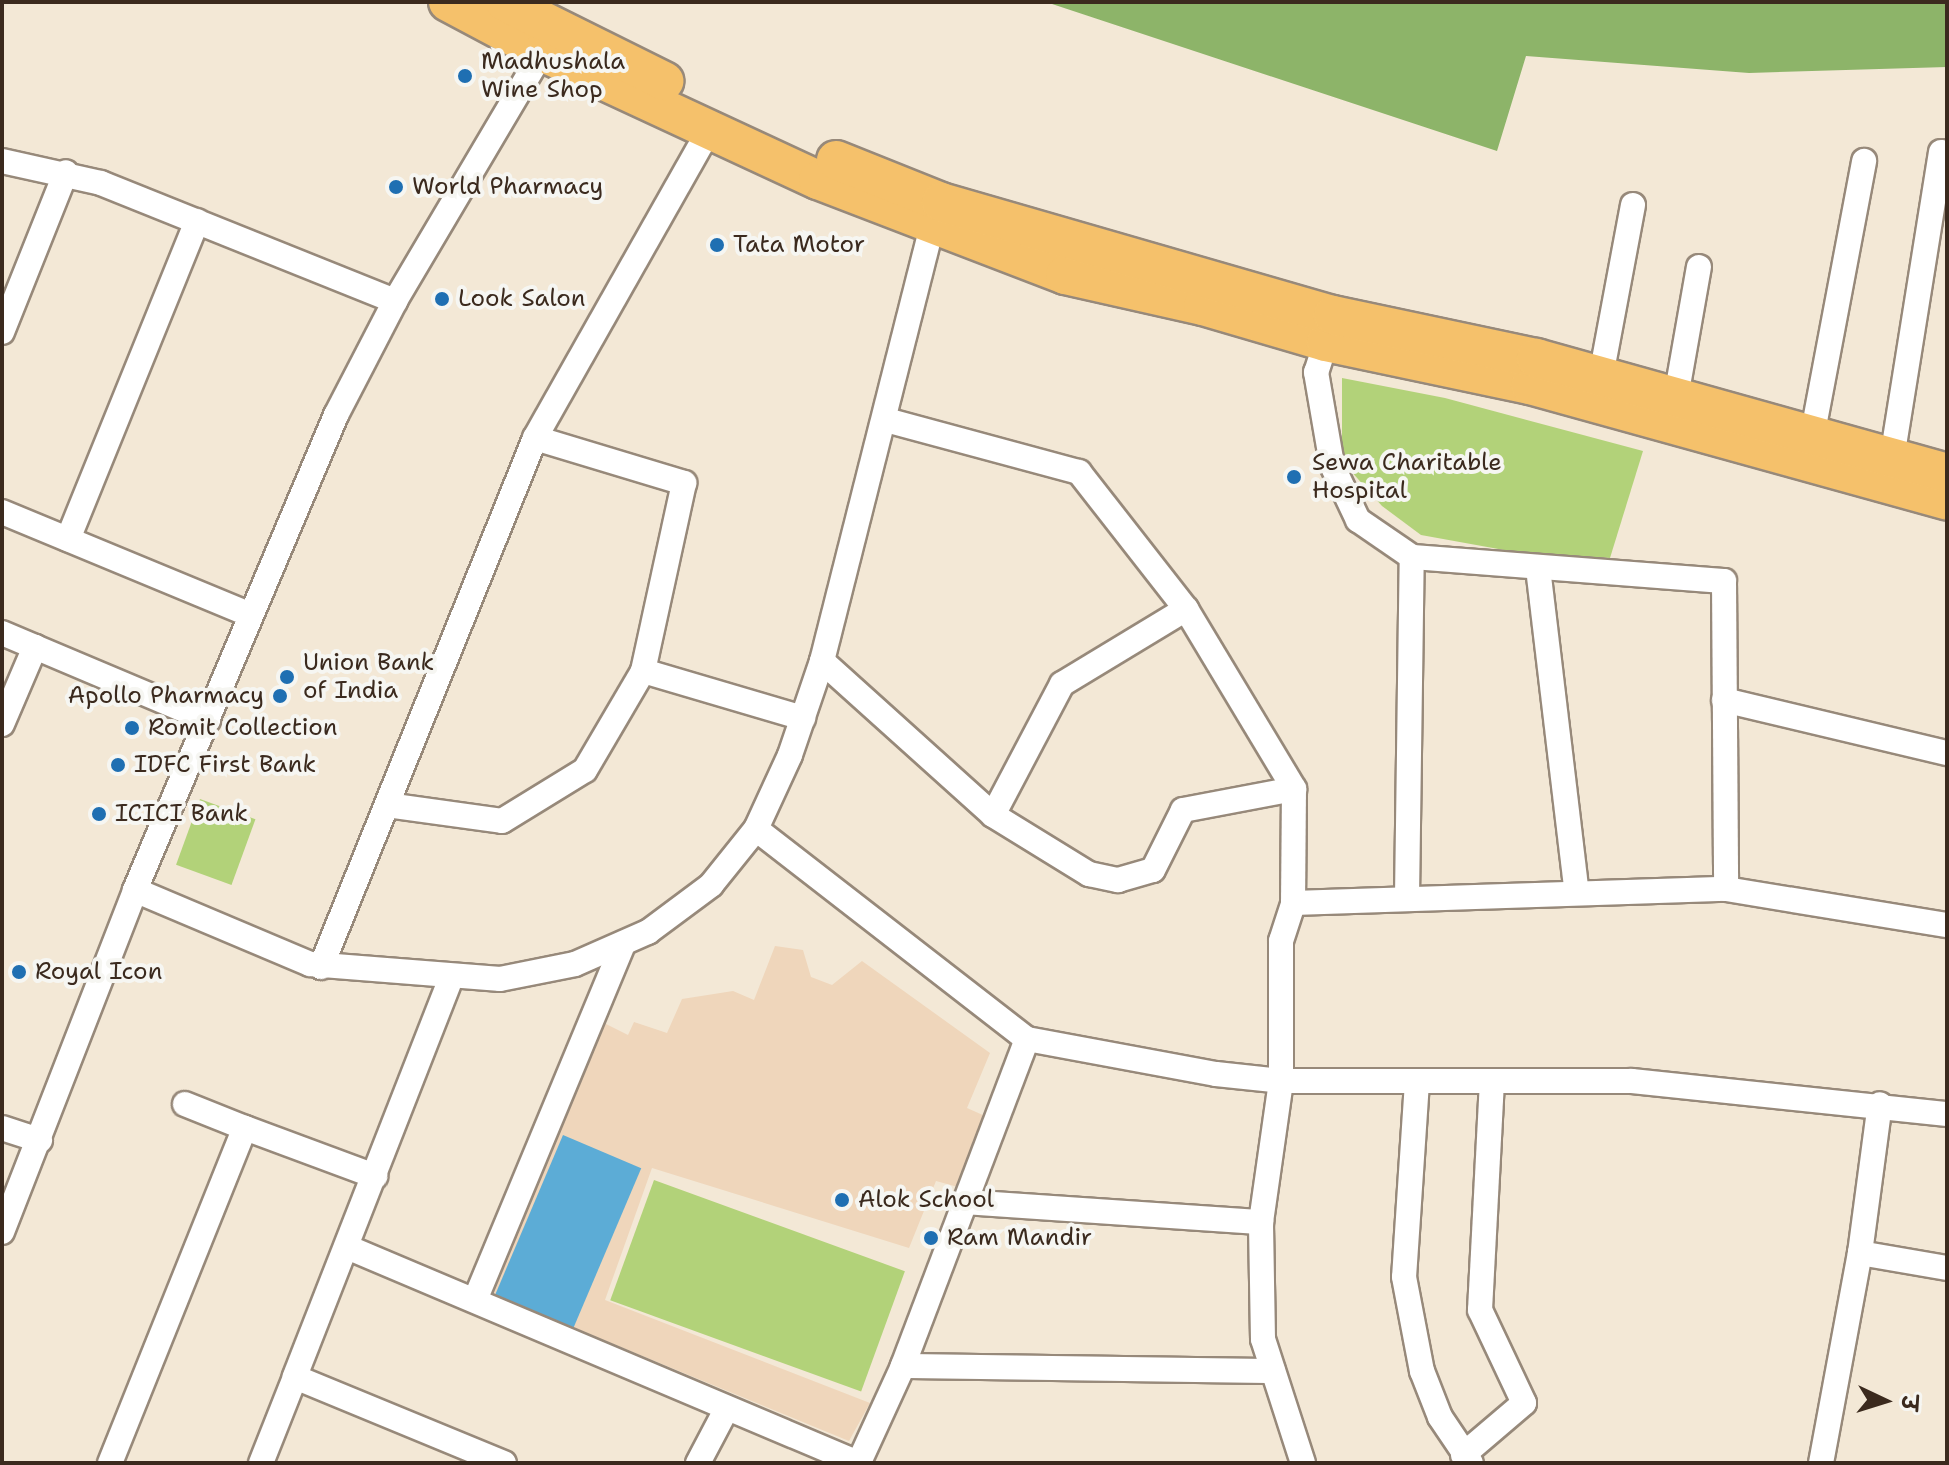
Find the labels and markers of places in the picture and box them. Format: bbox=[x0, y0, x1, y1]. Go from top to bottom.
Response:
place label: Madhushala Wine Shop bbox=[481, 48, 625, 104]
marker: Madhushala Wine Shop bbox=[456, 67, 474, 85]
place label: World Pharmacy bbox=[412, 173, 603, 201]
marker: World Pharmacy bbox=[387, 178, 405, 196]
place label: Tata Motor bbox=[733, 231, 865, 259]
marker: Tata Motor bbox=[708, 236, 726, 254]
place label: Look Salon bbox=[458, 285, 585, 313]
marker: Look Salon bbox=[433, 290, 451, 308]
place label: Sewa Charitable Hospital bbox=[1312, 449, 1502, 505]
marker: Sewa Charitable Hospital bbox=[1283, 466, 1305, 488]
place label: Union Bank of India bbox=[303, 649, 434, 705]
marker: Union Bank of India bbox=[278, 668, 296, 686]
place label: Apollo Pharmacy bbox=[68, 682, 264, 710]
marker: Apollo Pharmacy bbox=[271, 687, 289, 705]
place label: Romit Collection bbox=[148, 714, 337, 742]
marker: Romit Collection bbox=[123, 719, 141, 737]
place label: IDFC First Bank bbox=[134, 751, 316, 779]
marker: IDFC First Bank bbox=[109, 756, 127, 774]
place label: ICICI Bank bbox=[115, 800, 248, 828]
marker: ICICI Bank bbox=[90, 805, 108, 823]
place label: Royal Icon bbox=[35, 958, 162, 986]
marker: Royal Icon bbox=[10, 963, 28, 981]
place label: Alok School bbox=[858, 1186, 994, 1214]
marker: Alok School bbox=[833, 1191, 851, 1209]
place label: Ram Mandir bbox=[947, 1224, 1092, 1252]
marker: Ram Mandir bbox=[922, 1229, 940, 1247]

